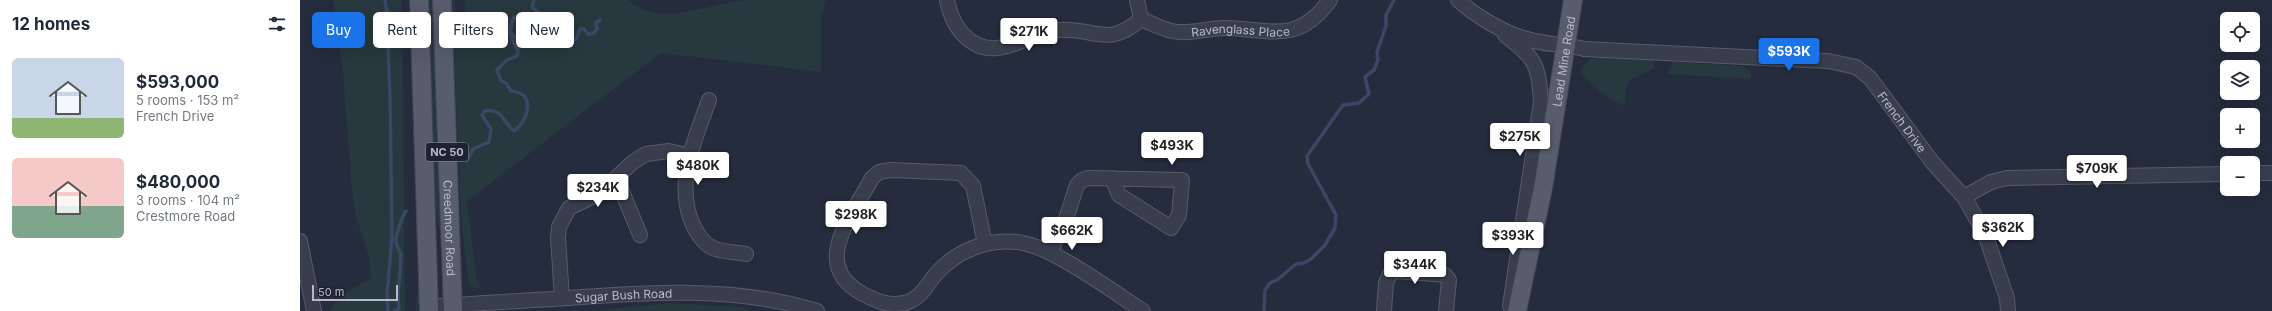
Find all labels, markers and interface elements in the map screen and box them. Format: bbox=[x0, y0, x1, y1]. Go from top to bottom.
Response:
chip: Buy bbox=[312, 12, 365, 48]
chip: Rent bbox=[373, 12, 431, 48]
chip: Filters bbox=[439, 12, 508, 48]
chip: New bbox=[516, 12, 574, 48]
map controls bbox=[2220, 12, 2260, 196]
button: locate bbox=[2220, 12, 2260, 52]
icon: filters bbox=[266, 13, 288, 35]
text: 12 homes bbox=[12, 14, 90, 34]
street label: Lead Mine Road bbox=[1549, 15, 1578, 108]
pin: $271K bbox=[1001, 18, 1057, 52]
street label: Ravenglass Place bbox=[1190, 20, 1291, 39]
text: $271K bbox=[1009, 23, 1049, 39]
pin: $593K bbox=[1761, 38, 1817, 72]
text: $593K bbox=[1767, 43, 1811, 59]
button: layers bbox=[2220, 60, 2260, 100]
text: $593,000 bbox=[136, 72, 219, 92]
icon: home bbox=[44, 74, 92, 122]
street label: French Drive bbox=[1875, 88, 1930, 155]
text: 5 rooms · 153 m² bbox=[136, 92, 239, 108]
text: French Drive bbox=[136, 108, 214, 124]
button: + bbox=[2220, 108, 2260, 148]
pin: $275K bbox=[1492, 123, 1548, 157]
text: $275K bbox=[1499, 128, 1541, 144]
pin: $493K bbox=[1144, 132, 1200, 166]
text: $493K bbox=[1150, 137, 1194, 153]
road number: NC 50 bbox=[426, 143, 468, 161]
pin: $480K bbox=[670, 152, 726, 186]
pin: $709K bbox=[2069, 155, 2125, 189]
button: − bbox=[2220, 156, 2260, 196]
text: $480K bbox=[676, 157, 720, 173]
text: $709K bbox=[2076, 160, 2118, 176]
text: $480,000 bbox=[136, 172, 220, 192]
icon: home bbox=[44, 174, 92, 222]
pin: $234K bbox=[570, 174, 626, 208]
street label: Creedmoor Road bbox=[441, 179, 459, 276]
text: $234K bbox=[576, 179, 620, 195]
text: 3 rooms · 104 m² bbox=[136, 192, 240, 208]
pin: $298K bbox=[828, 201, 884, 235]
text: $298K bbox=[835, 206, 877, 222]
text: Crestmore Road bbox=[136, 208, 235, 224]
pin: $362K bbox=[1975, 214, 2031, 248]
pin: $662K bbox=[1044, 217, 1100, 251]
text: $362K bbox=[1982, 219, 2024, 235]
text: $662K bbox=[1051, 222, 1093, 238]
pin: $393K bbox=[1485, 222, 1541, 256]
text: $393K bbox=[1491, 227, 1535, 243]
pin: $344K bbox=[1387, 251, 1443, 285]
text: $344K bbox=[1393, 256, 1437, 272]
scale bar bbox=[312, 283, 398, 302]
text: 50 m bbox=[318, 285, 344, 299]
street label: Sugar Bush Road bbox=[574, 285, 672, 305]

